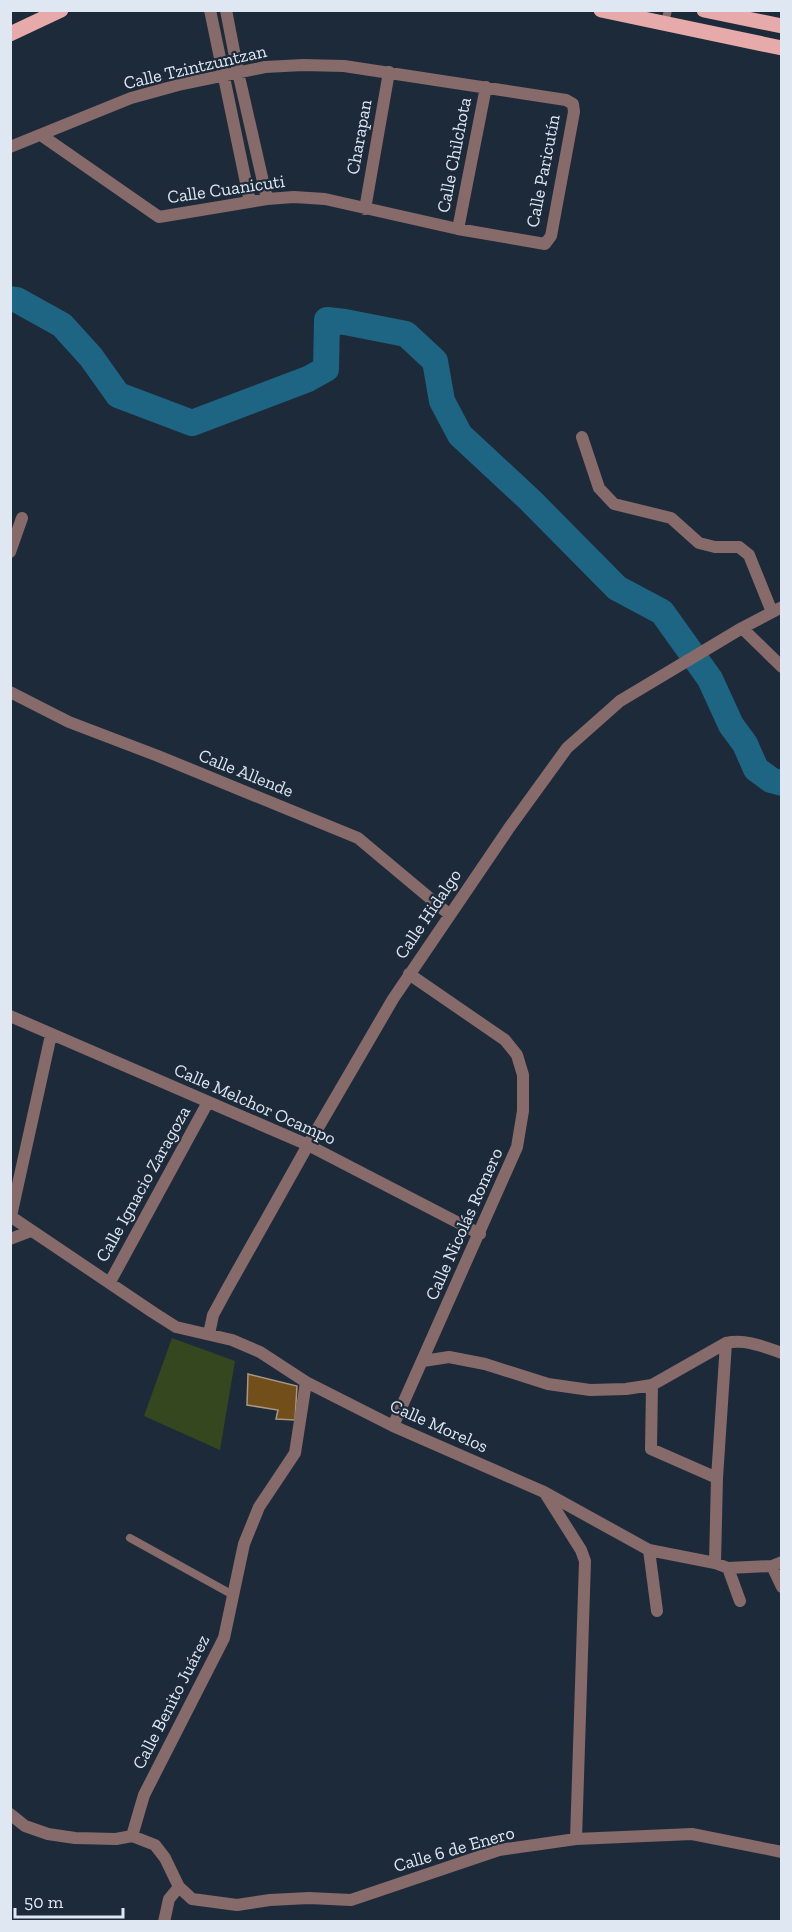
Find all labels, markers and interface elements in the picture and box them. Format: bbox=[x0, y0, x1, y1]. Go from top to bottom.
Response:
street label: Calle Tzintzuntzan bbox=[121, 40, 269, 94]
street label: Calle Chilchota bbox=[432, 95, 476, 215]
street label: Charapan bbox=[342, 97, 377, 176]
street label: Calle Paricutín bbox=[521, 112, 565, 229]
street label: Calle Cuanicuti bbox=[166, 170, 286, 208]
street label: Calle Allende bbox=[195, 744, 297, 802]
street label: Calle Hidalgo bbox=[390, 865, 466, 963]
street label: Calle Melchor Ocampo bbox=[171, 1058, 339, 1150]
street label: Calle Ignacio Zaragoza bbox=[91, 1102, 195, 1266]
street label: Calle Nicolás Romero bbox=[421, 1144, 507, 1304]
street label: Calle Morelos bbox=[387, 1395, 492, 1457]
street label: Calle Benito Juárez bbox=[128, 1631, 214, 1773]
street label: Calle 6 de Enero bbox=[391, 1821, 517, 1877]
scale bar bbox=[15, 1881, 123, 1919]
text: 50 m bbox=[24, 1891, 64, 1913]

